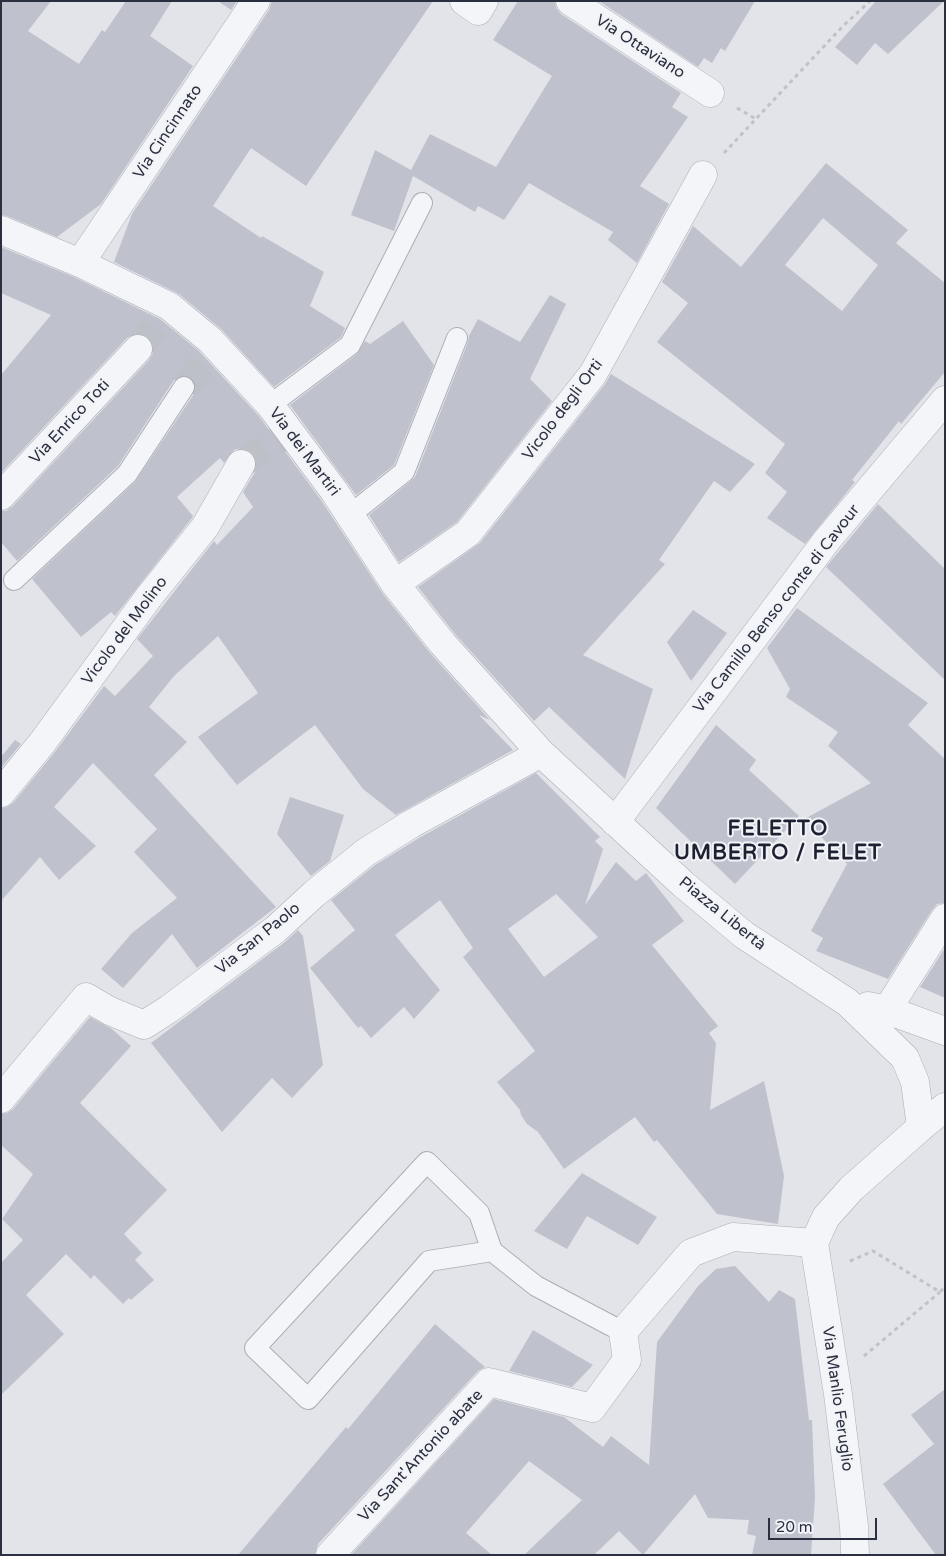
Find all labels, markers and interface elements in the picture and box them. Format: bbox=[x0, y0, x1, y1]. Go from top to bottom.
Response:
street label: Via Ottaviano bbox=[592, 11, 688, 83]
street label: Via Cincinnato bbox=[129, 81, 207, 183]
street label: Vicolo degli Orti bbox=[519, 356, 607, 464]
street label: Via Enrico Toti bbox=[26, 376, 114, 468]
street label: Via dei Martiri bbox=[264, 404, 344, 500]
street label: Via Camillo Benso conte di Cavour bbox=[690, 501, 864, 717]
street label: Vicolo del Molino bbox=[78, 573, 172, 689]
district label: FELETTO UMBERTO / FELET bbox=[672, 816, 884, 866]
street label: Piazza Libertà bbox=[675, 873, 769, 955]
street label: Via San Paolo bbox=[212, 899, 304, 979]
street label: Via Manlio Feruglio bbox=[817, 1325, 857, 1473]
street label: Via Sant'Antonio abate bbox=[355, 1386, 487, 1526]
scale bar bbox=[771, 1508, 880, 1540]
text: 20 m bbox=[776, 1518, 813, 1536]

